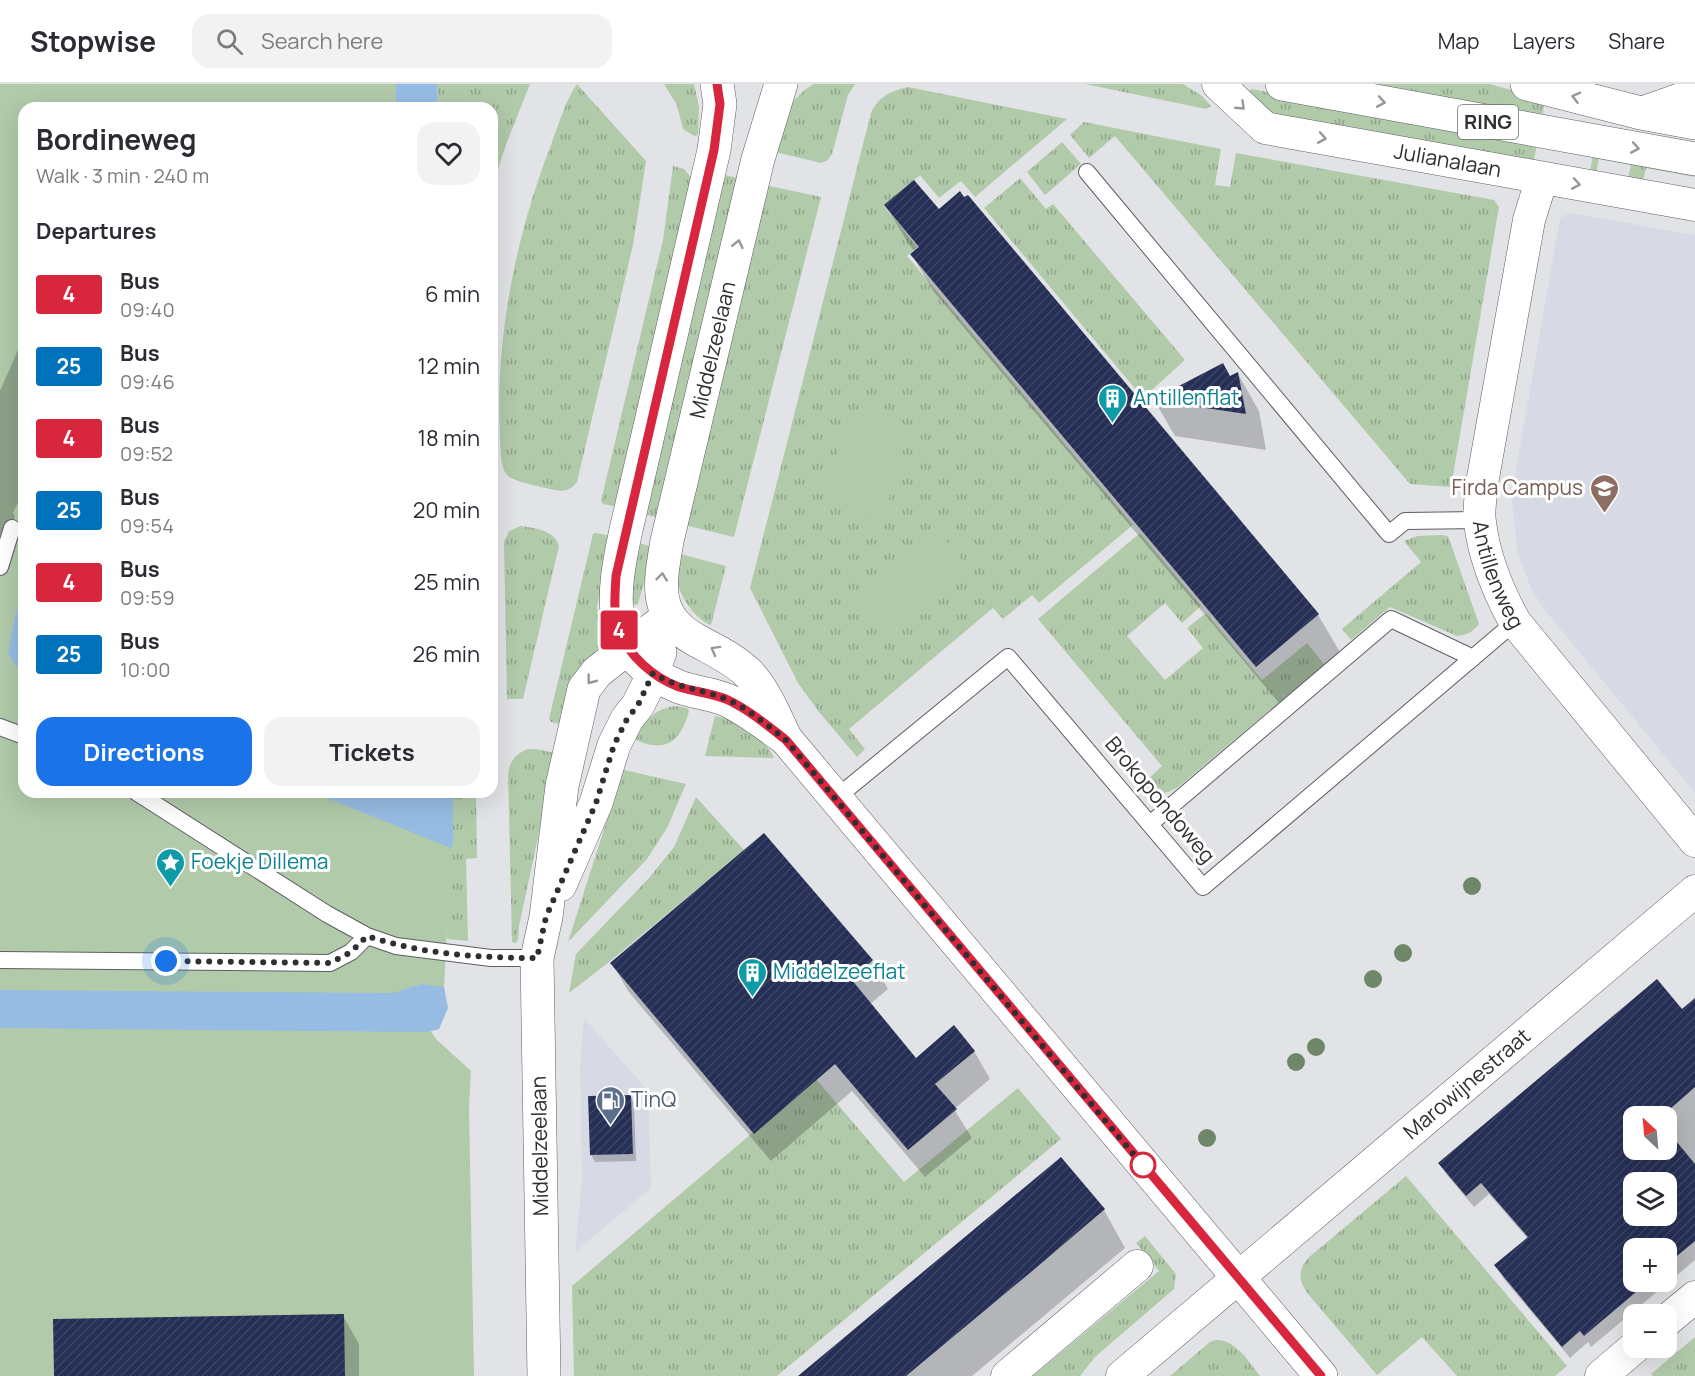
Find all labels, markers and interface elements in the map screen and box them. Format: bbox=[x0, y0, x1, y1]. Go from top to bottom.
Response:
search box bbox=[192, 14, 612, 68]
text: Stopwise bbox=[30, 22, 156, 60]
icon: search bbox=[213, 25, 246, 58]
text: Search here bbox=[261, 26, 383, 56]
text: Map bbox=[1438, 27, 1479, 55]
text: Layers bbox=[1512, 27, 1575, 55]
text: Share bbox=[1608, 27, 1665, 55]
one-way arrow bbox=[1571, 92, 1581, 105]
one-way arrow bbox=[1375, 95, 1385, 108]
one-way arrow bbox=[1235, 99, 1245, 110]
road number: RING bbox=[1458, 105, 1518, 139]
text: Bordineweg bbox=[36, 120, 197, 158]
button: heart bbox=[417, 122, 480, 185]
one-way arrow bbox=[1317, 131, 1327, 144]
street label: Julianalaan bbox=[1392, 136, 1504, 183]
one-way arrow bbox=[1629, 141, 1639, 154]
text: Walk · 3 min · 240 m bbox=[36, 162, 209, 189]
one-way arrow bbox=[1571, 177, 1581, 190]
text: Departures bbox=[36, 216, 156, 246]
one-way arrow bbox=[731, 239, 744, 249]
text: Bus bbox=[120, 266, 160, 296]
street label: Middelzeelaan bbox=[683, 278, 741, 421]
text: 6 min bbox=[425, 279, 480, 309]
text: 4 bbox=[63, 280, 75, 308]
text: 09:40 bbox=[120, 296, 175, 323]
text: Bus bbox=[120, 338, 160, 368]
text: 12 min bbox=[418, 351, 480, 381]
text: 25 bbox=[57, 352, 81, 380]
text: 09:46 bbox=[120, 368, 175, 395]
building icon: Antillenflat bbox=[1096, 382, 1128, 424]
place label: Antillenflat bbox=[1133, 383, 1240, 411]
text: Bus bbox=[120, 410, 160, 440]
text: 18 min bbox=[417, 423, 480, 453]
text: 4 bbox=[63, 424, 75, 452]
text: 09:52 bbox=[120, 440, 173, 467]
school or university icon: Firda Campus bbox=[1588, 472, 1620, 514]
place label: Firda Campus bbox=[1451, 473, 1583, 501]
text: Bus bbox=[120, 482, 160, 512]
text: 20 min bbox=[413, 495, 480, 525]
text: 25 bbox=[57, 496, 81, 524]
text: 09:54 bbox=[120, 512, 174, 539]
street label: Antillenweg bbox=[1467, 519, 1531, 634]
text: Bus bbox=[120, 554, 160, 584]
text: 25 min bbox=[413, 567, 480, 597]
text: 4 bbox=[63, 568, 75, 596]
one-way arrow bbox=[655, 573, 668, 582]
text: 09:59 bbox=[120, 584, 175, 611]
line badge: 4 bbox=[600, 610, 638, 650]
text: 4 bbox=[613, 616, 625, 644]
text: Bus bbox=[120, 626, 160, 656]
text: 26 min bbox=[413, 639, 480, 669]
text: 25 bbox=[57, 640, 81, 668]
one-way arrow bbox=[711, 646, 721, 657]
text: 10:00 bbox=[120, 656, 170, 683]
one-way arrow bbox=[587, 674, 598, 685]
button: Directions bbox=[36, 717, 252, 786]
button: Tickets bbox=[264, 717, 480, 786]
street label: Brokopondoweg bbox=[1099, 730, 1222, 869]
place icon: Foekje Dillema bbox=[154, 846, 186, 888]
place label: Foekje Dillema bbox=[191, 847, 328, 875]
your location bbox=[151, 946, 181, 976]
building icon: Middelzeeflat bbox=[736, 956, 768, 998]
place label: Middelzeeflat bbox=[773, 957, 906, 985]
street label: Marowijnestraat bbox=[1397, 1021, 1536, 1145]
street label: Middelzeelaan bbox=[524, 1076, 554, 1216]
fuel station icon: TinQ bbox=[594, 1084, 626, 1126]
place label: TinQ bbox=[631, 1085, 676, 1113]
north arrow bbox=[1623, 1106, 1677, 1160]
map controls bbox=[1623, 1106, 1677, 1358]
unlabelled marker bbox=[1130, 1152, 1156, 1178]
button: layers bbox=[1623, 1172, 1677, 1226]
button: + bbox=[1623, 1238, 1677, 1292]
button: − bbox=[1623, 1304, 1677, 1358]

